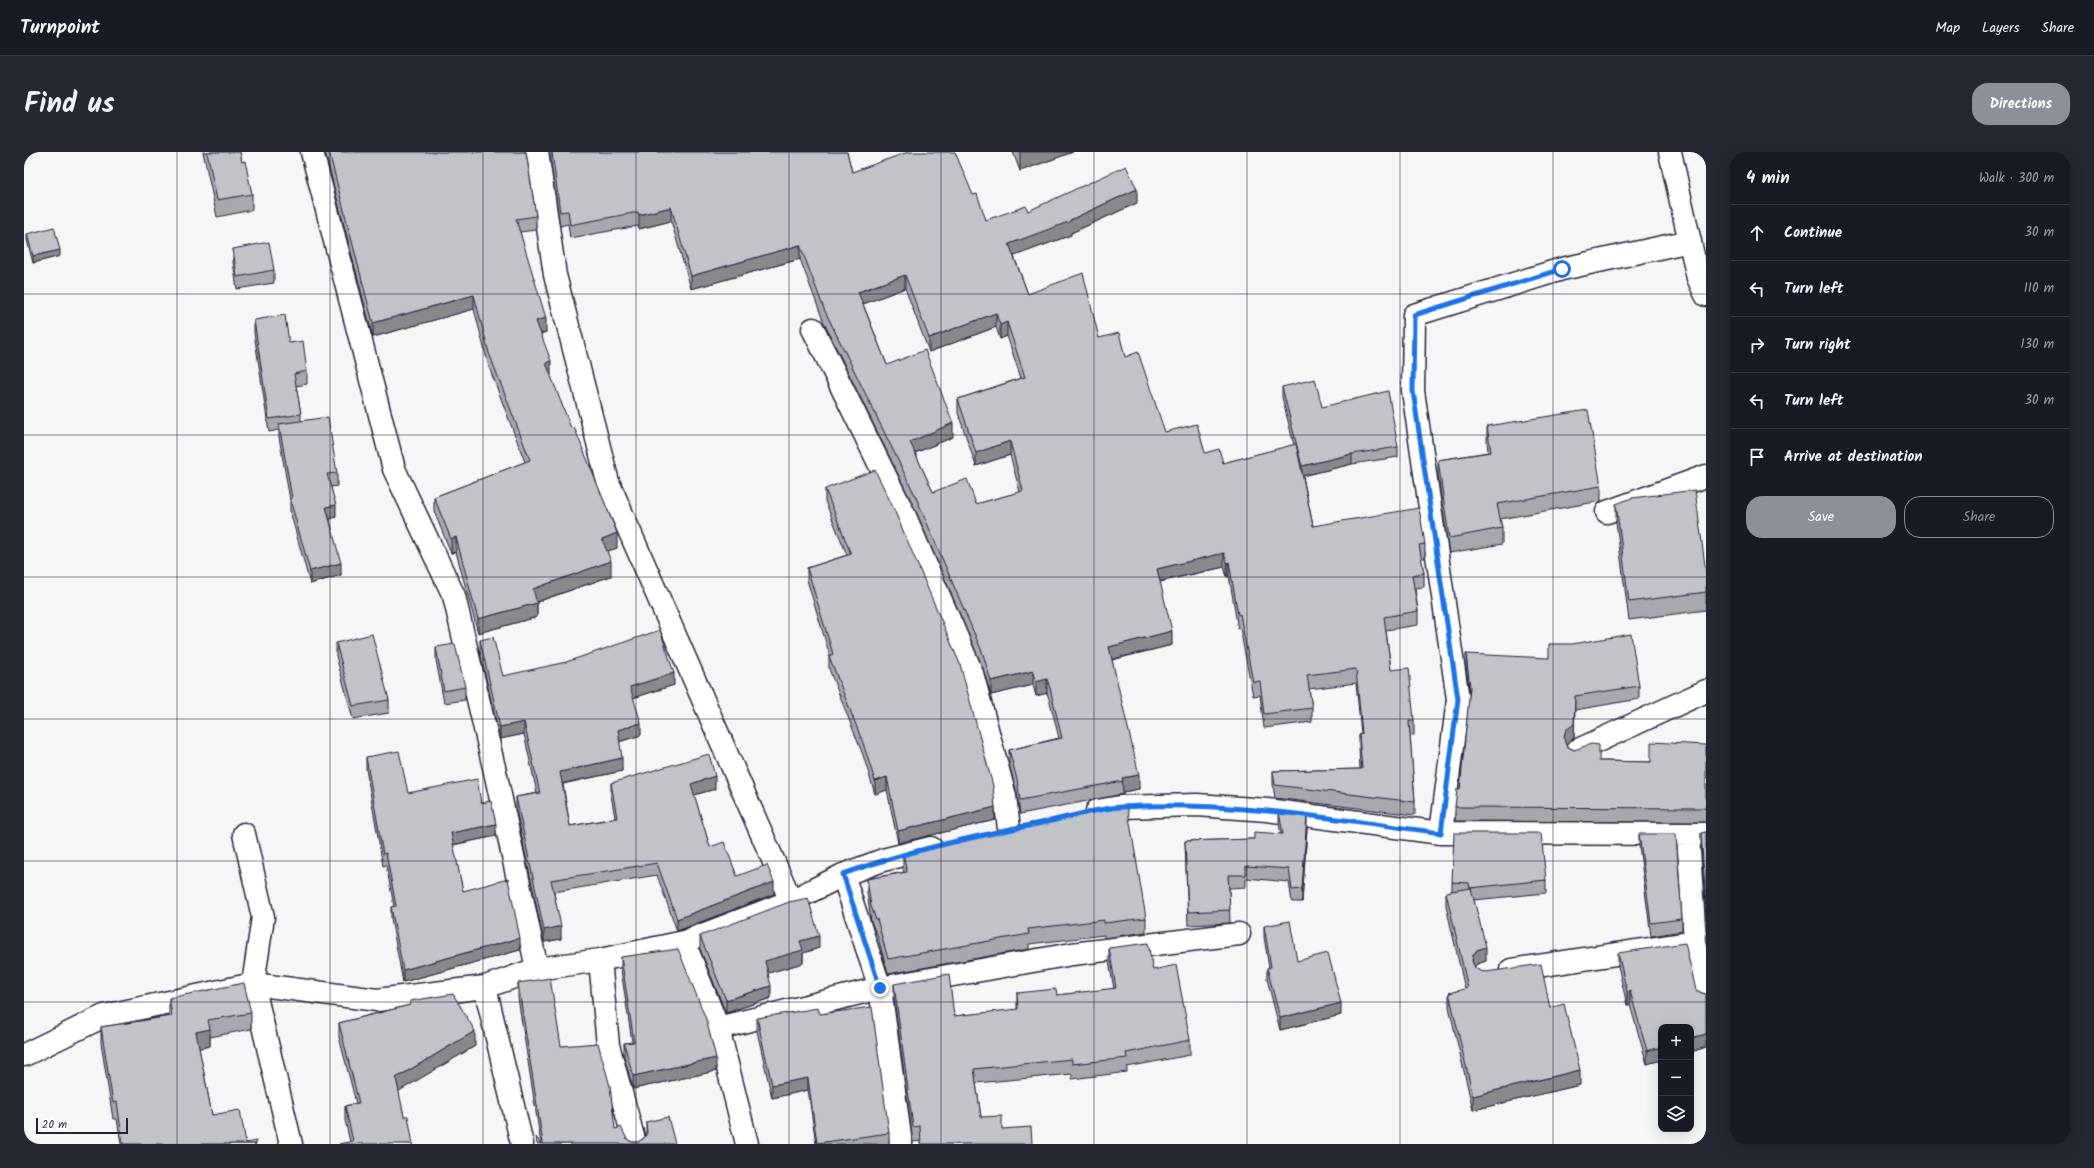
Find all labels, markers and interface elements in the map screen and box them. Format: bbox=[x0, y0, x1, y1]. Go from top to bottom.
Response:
text: Turnpoint bbox=[20, 13, 100, 43]
text: Map bbox=[1936, 17, 1960, 39]
text: Layers bbox=[1982, 17, 2020, 39]
text: Share bbox=[2042, 17, 2074, 39]
text: Find us bbox=[24, 82, 115, 127]
button: Directions bbox=[1972, 83, 2070, 125]
text: 4 min bbox=[1746, 165, 1790, 192]
text: Walk · 300 m bbox=[1979, 168, 2054, 189]
text: Continue bbox=[1784, 221, 1842, 245]
icon: ahead bbox=[1746, 222, 1768, 244]
text: 30 m bbox=[2025, 222, 2054, 243]
route start bbox=[1553, 260, 1571, 278]
text: Turn left bbox=[1784, 277, 1844, 301]
icon: left bbox=[1746, 278, 1768, 300]
text: 110 m bbox=[2024, 278, 2054, 299]
text: Turn right bbox=[1784, 333, 1851, 357]
icon: right bbox=[1746, 334, 1768, 356]
text: 130 m bbox=[2020, 334, 2054, 355]
text: Turn left bbox=[1784, 389, 1844, 413]
icon: left bbox=[1746, 390, 1768, 412]
text: 30 m bbox=[2025, 390, 2054, 411]
text: Arrive at destination bbox=[1784, 445, 1923, 469]
icon: arrive bbox=[1746, 446, 1768, 468]
button: Save bbox=[1746, 496, 1896, 538]
button: Share bbox=[1904, 496, 2054, 538]
route end bbox=[871, 979, 889, 997]
map controls bbox=[1658, 1024, 1694, 1132]
button: + bbox=[1658, 1024, 1694, 1060]
button: − bbox=[1658, 1060, 1694, 1096]
button: layers bbox=[1658, 1096, 1694, 1132]
scale bar bbox=[36, 1116, 128, 1135]
text: 20 m bbox=[42, 1116, 67, 1134]

